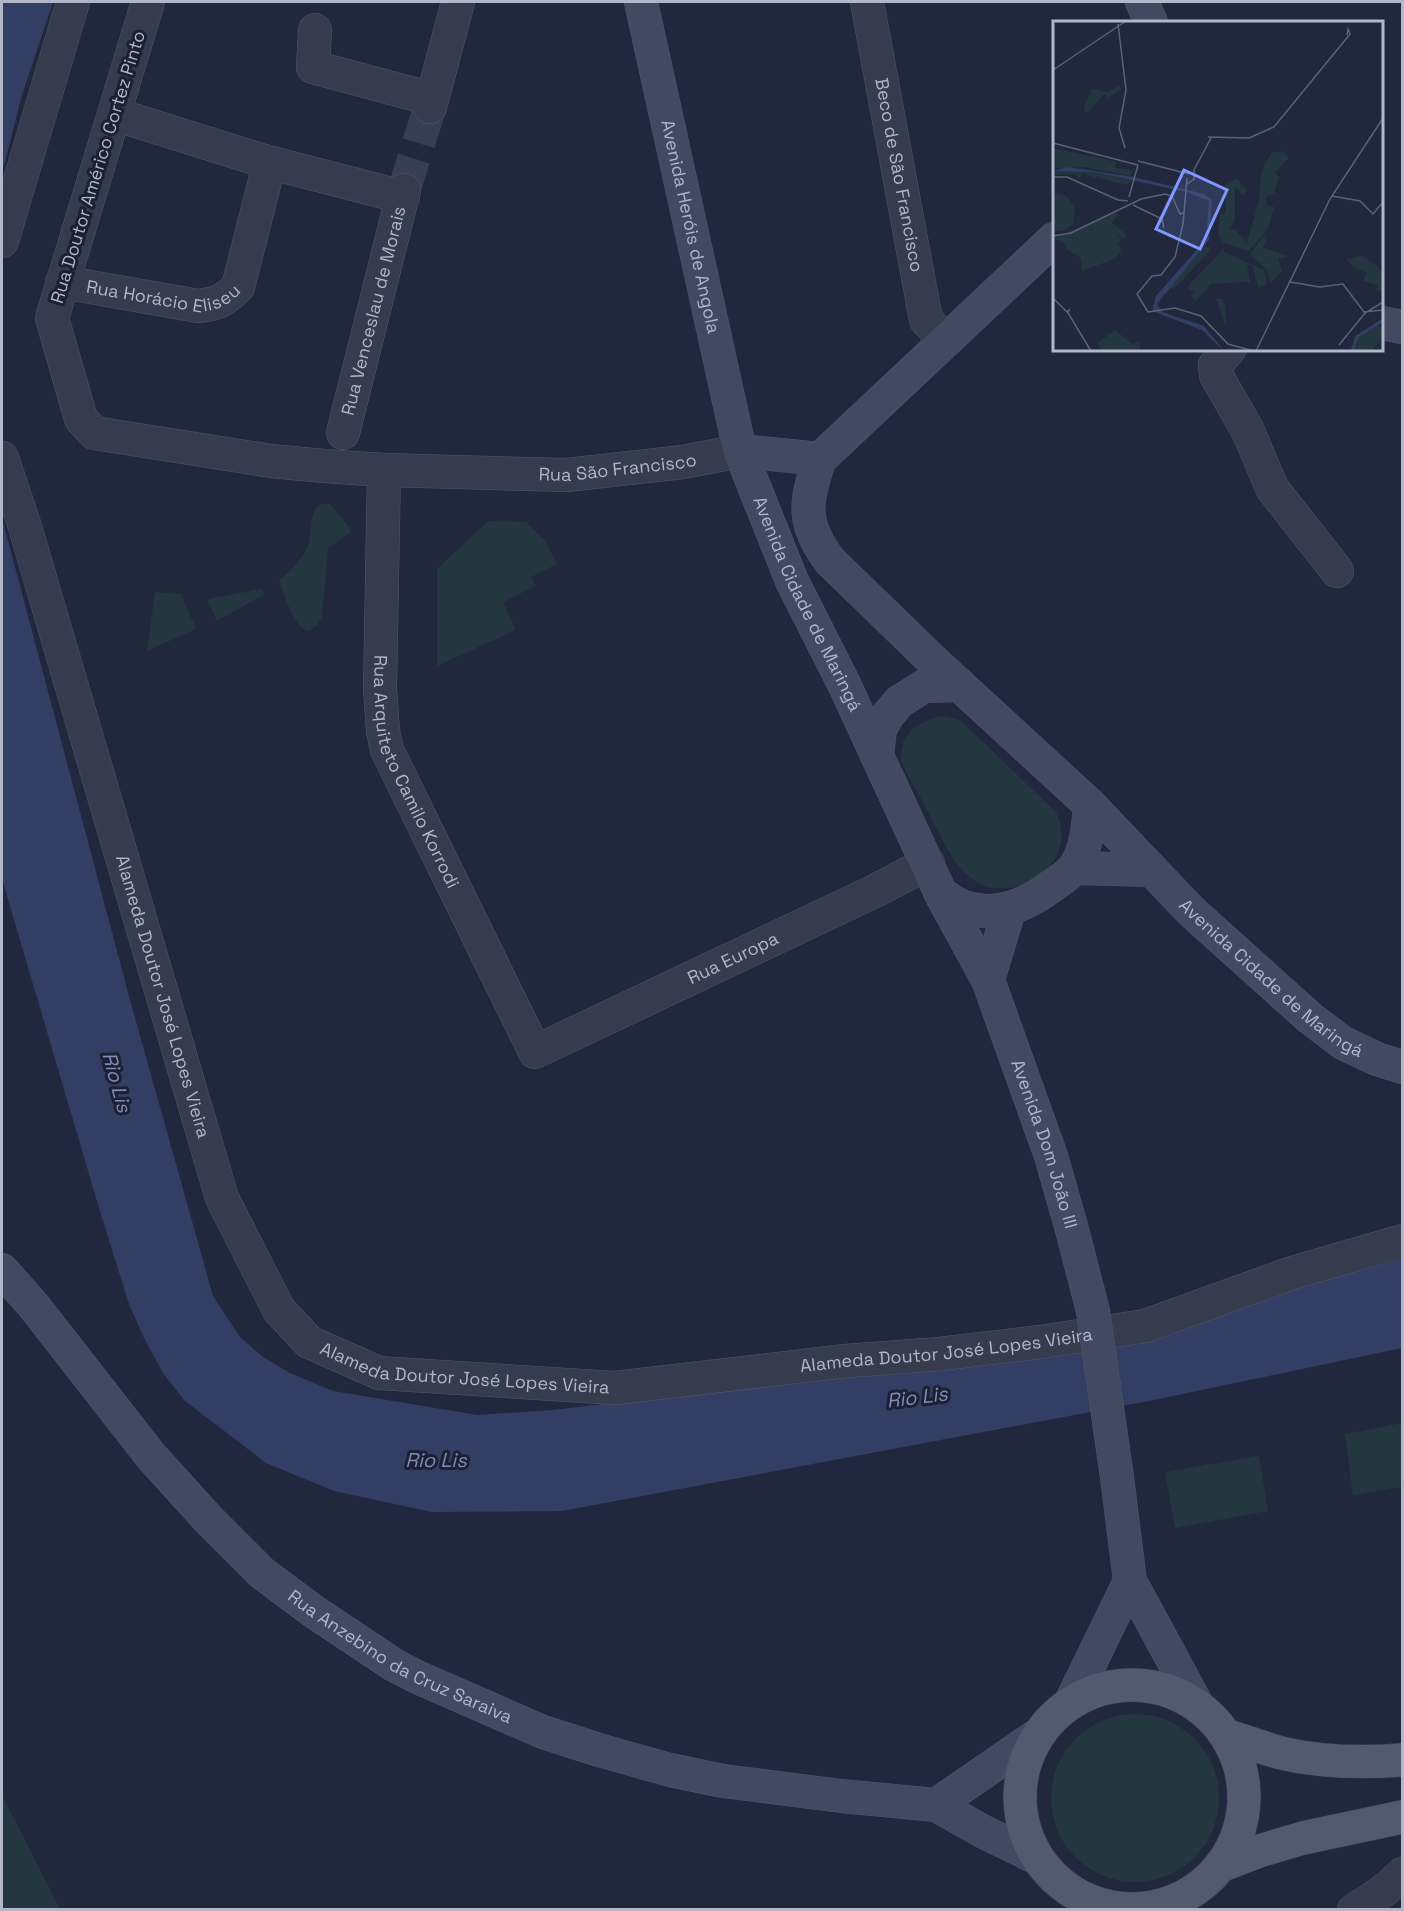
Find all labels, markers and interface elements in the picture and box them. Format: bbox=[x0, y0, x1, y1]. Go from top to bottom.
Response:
inset map bbox=[1053, 21, 1383, 351]
street label: Rua Doutor Américo Cortez Pinto bbox=[45, 28, 150, 306]
street label: Beco de São Francisco bbox=[870, 76, 929, 274]
street label: Avenida Heróis de Angola bbox=[656, 117, 726, 336]
street label: Rua Venceslau de Morais bbox=[336, 204, 410, 418]
street label: Rua Horácio Eliseu bbox=[85, 275, 245, 318]
street label: Rua São Francisco bbox=[538, 448, 698, 486]
street label: Avenida Cidade de Maringá bbox=[748, 493, 867, 715]
street label: Rua Arquiteto Camilo Korrodi bbox=[369, 655, 465, 892]
street label: Alameda Doutor José Lopes Vieira bbox=[111, 852, 216, 1141]
street label: Avenida Cidade de Maringá bbox=[1174, 894, 1367, 1062]
street label: Rua Europa bbox=[684, 926, 782, 989]
water label: Rio Lis bbox=[96, 1049, 138, 1116]
street label: Avenida Dom João III bbox=[1006, 1056, 1083, 1231]
street label: Alameda Doutor José Lopes Vieira bbox=[799, 1322, 1094, 1377]
street label: Alameda Doutor José Lopes Vieira bbox=[317, 1336, 610, 1399]
water label: Rio Lis bbox=[885, 1380, 950, 1414]
water label: Rio Lis bbox=[405, 1447, 468, 1473]
street label: Rua Anzebino da Cruz Saraiva bbox=[284, 1584, 516, 1728]

